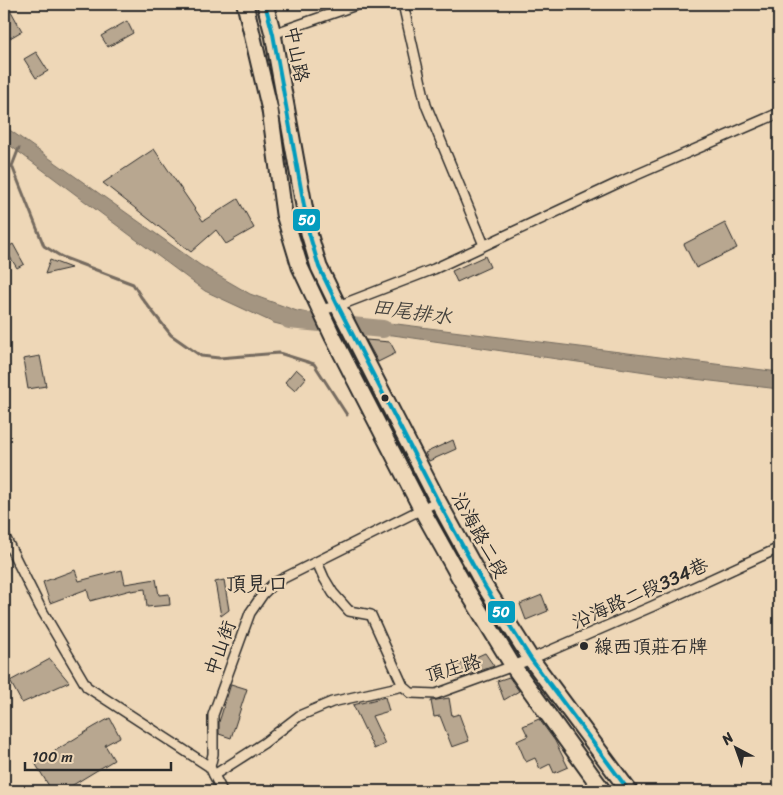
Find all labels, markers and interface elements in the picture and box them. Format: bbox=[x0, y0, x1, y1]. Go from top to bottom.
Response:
street label: 中山路 bbox=[275, 23, 319, 85]
line badge: 50 bbox=[292, 208, 321, 232]
text: 50 bbox=[298, 208, 316, 233]
water label: 田尾排水 bbox=[370, 289, 455, 335]
unlabelled marker bbox=[380, 393, 390, 403]
street label: 沿海路二段 bbox=[443, 485, 517, 585]
street label: 沿海路二段334巷 bbox=[566, 548, 714, 638]
district label: 頂見口 bbox=[226, 565, 289, 603]
line badge: 50 bbox=[487, 600, 516, 624]
text: 50 bbox=[492, 600, 510, 625]
street label: 中山街 bbox=[195, 616, 245, 680]
place label: 線西頂莊石牌 bbox=[594, 630, 708, 663]
marker: 線西頂莊石牌 bbox=[578, 640, 590, 652]
street label: 頂庄路 bbox=[421, 644, 485, 692]
north arrow bbox=[710, 722, 760, 772]
text: N bbox=[715, 726, 740, 752]
scale bar bbox=[25, 740, 171, 772]
text: 100 m bbox=[32, 744, 73, 770]

